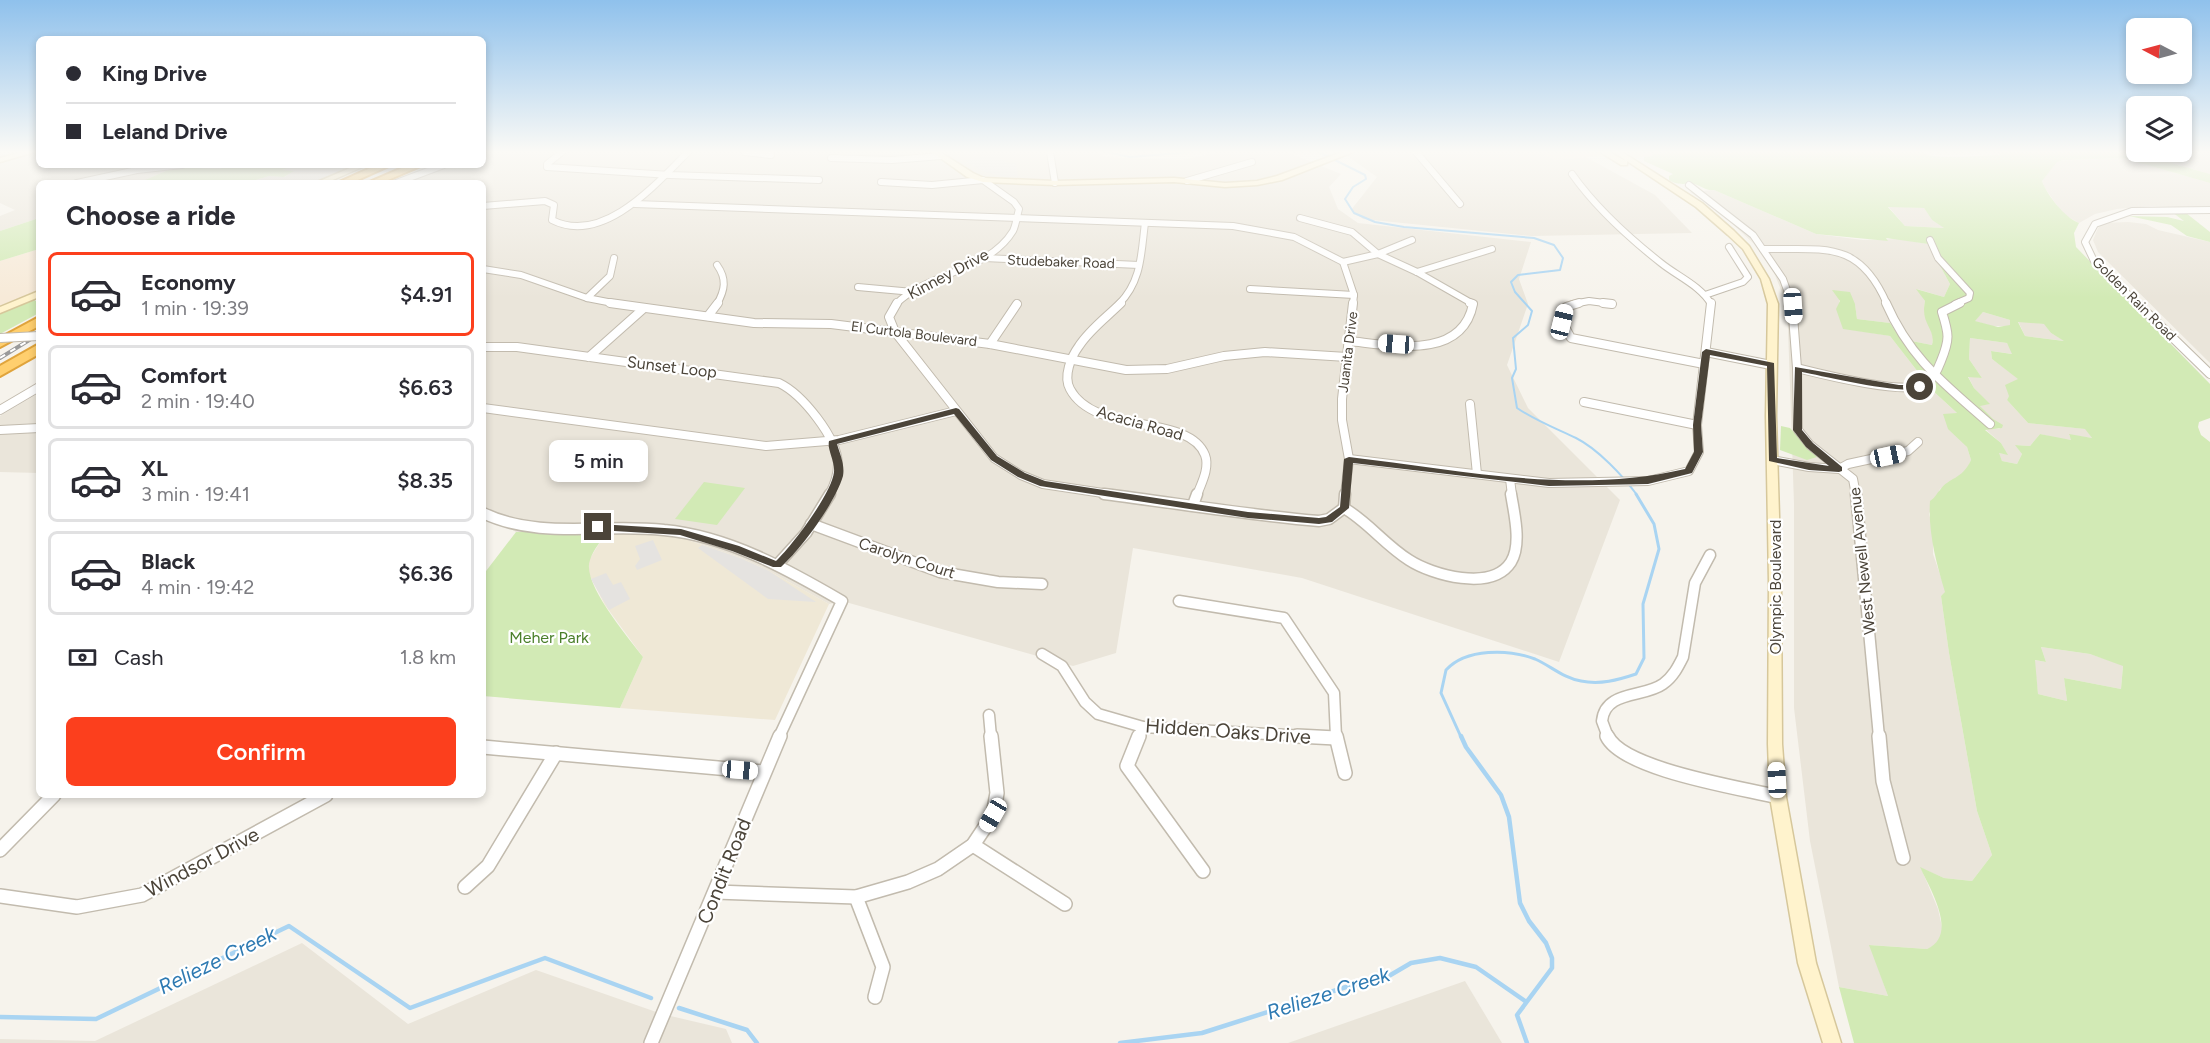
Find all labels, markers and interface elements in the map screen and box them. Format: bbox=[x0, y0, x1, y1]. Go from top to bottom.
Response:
north arrow bbox=[2126, 18, 2192, 84]
map controls bbox=[2126, 18, 2192, 162]
text: King Drive bbox=[102, 60, 207, 87]
button: layers bbox=[2126, 96, 2192, 162]
text: Leland Drive bbox=[102, 118, 228, 145]
text: Choose a ride bbox=[66, 199, 235, 232]
street label: Kinney Drive bbox=[904, 245, 992, 303]
street label: Studebaker Road bbox=[1007, 252, 1115, 272]
street label: Golden Rain Road bbox=[2089, 254, 2179, 344]
icon: car bbox=[69, 267, 123, 321]
text: Economy bbox=[141, 269, 236, 296]
text: $4.91 bbox=[400, 281, 453, 308]
car bbox=[1783, 287, 1803, 325]
text: 1 min · 19:39 bbox=[141, 296, 249, 320]
car bbox=[1549, 302, 1575, 342]
street label: Juanita Drive bbox=[1335, 310, 1361, 393]
street label: El Curtola Boulevard bbox=[850, 318, 978, 350]
car bbox=[1377, 334, 1415, 354]
street label: Sunset Loop bbox=[626, 352, 718, 382]
icon: car bbox=[69, 360, 123, 414]
text: Comfort bbox=[141, 362, 227, 389]
route start bbox=[1906, 373, 1933, 400]
text: $6.63 bbox=[398, 374, 453, 401]
text: 2 min · 19:40 bbox=[141, 389, 255, 413]
street label: Acacia Road bbox=[1095, 402, 1185, 444]
callout: 5 min bbox=[548, 440, 648, 482]
car bbox=[1869, 443, 1907, 469]
text: 5 min bbox=[574, 449, 623, 473]
icon: car bbox=[69, 453, 123, 507]
text: XL bbox=[141, 455, 168, 482]
text: $8.35 bbox=[397, 467, 453, 494]
text: 3 min · 19:41 bbox=[141, 482, 250, 506]
street label: West Newell Avenue bbox=[1845, 486, 1879, 636]
route end bbox=[584, 513, 611, 540]
street label: Olympic Boulevard bbox=[1766, 520, 1785, 654]
street label: Carolyn Court bbox=[856, 533, 958, 583]
icon: car bbox=[69, 546, 123, 600]
text: Black bbox=[141, 548, 195, 575]
text: $6.36 bbox=[398, 560, 453, 587]
text: 4 min · 19:42 bbox=[141, 575, 254, 599]
park label: Meher Park bbox=[509, 628, 589, 647]
icon: cash bbox=[66, 641, 99, 674]
text: Cash bbox=[114, 644, 164, 671]
text: 1.8 km bbox=[400, 645, 456, 669]
street label: Hidden Oaks Drive bbox=[1144, 713, 1312, 749]
button: Confirm bbox=[66, 717, 456, 786]
car bbox=[721, 759, 759, 781]
car bbox=[1767, 762, 1787, 798]
car bbox=[976, 795, 1010, 835]
street label: Condit Road bbox=[692, 815, 756, 927]
street label: Windsor Drive bbox=[141, 822, 263, 902]
water label: Relieze Creek bbox=[154, 920, 281, 999]
water label: Relieze Creek bbox=[1263, 961, 1394, 1025]

